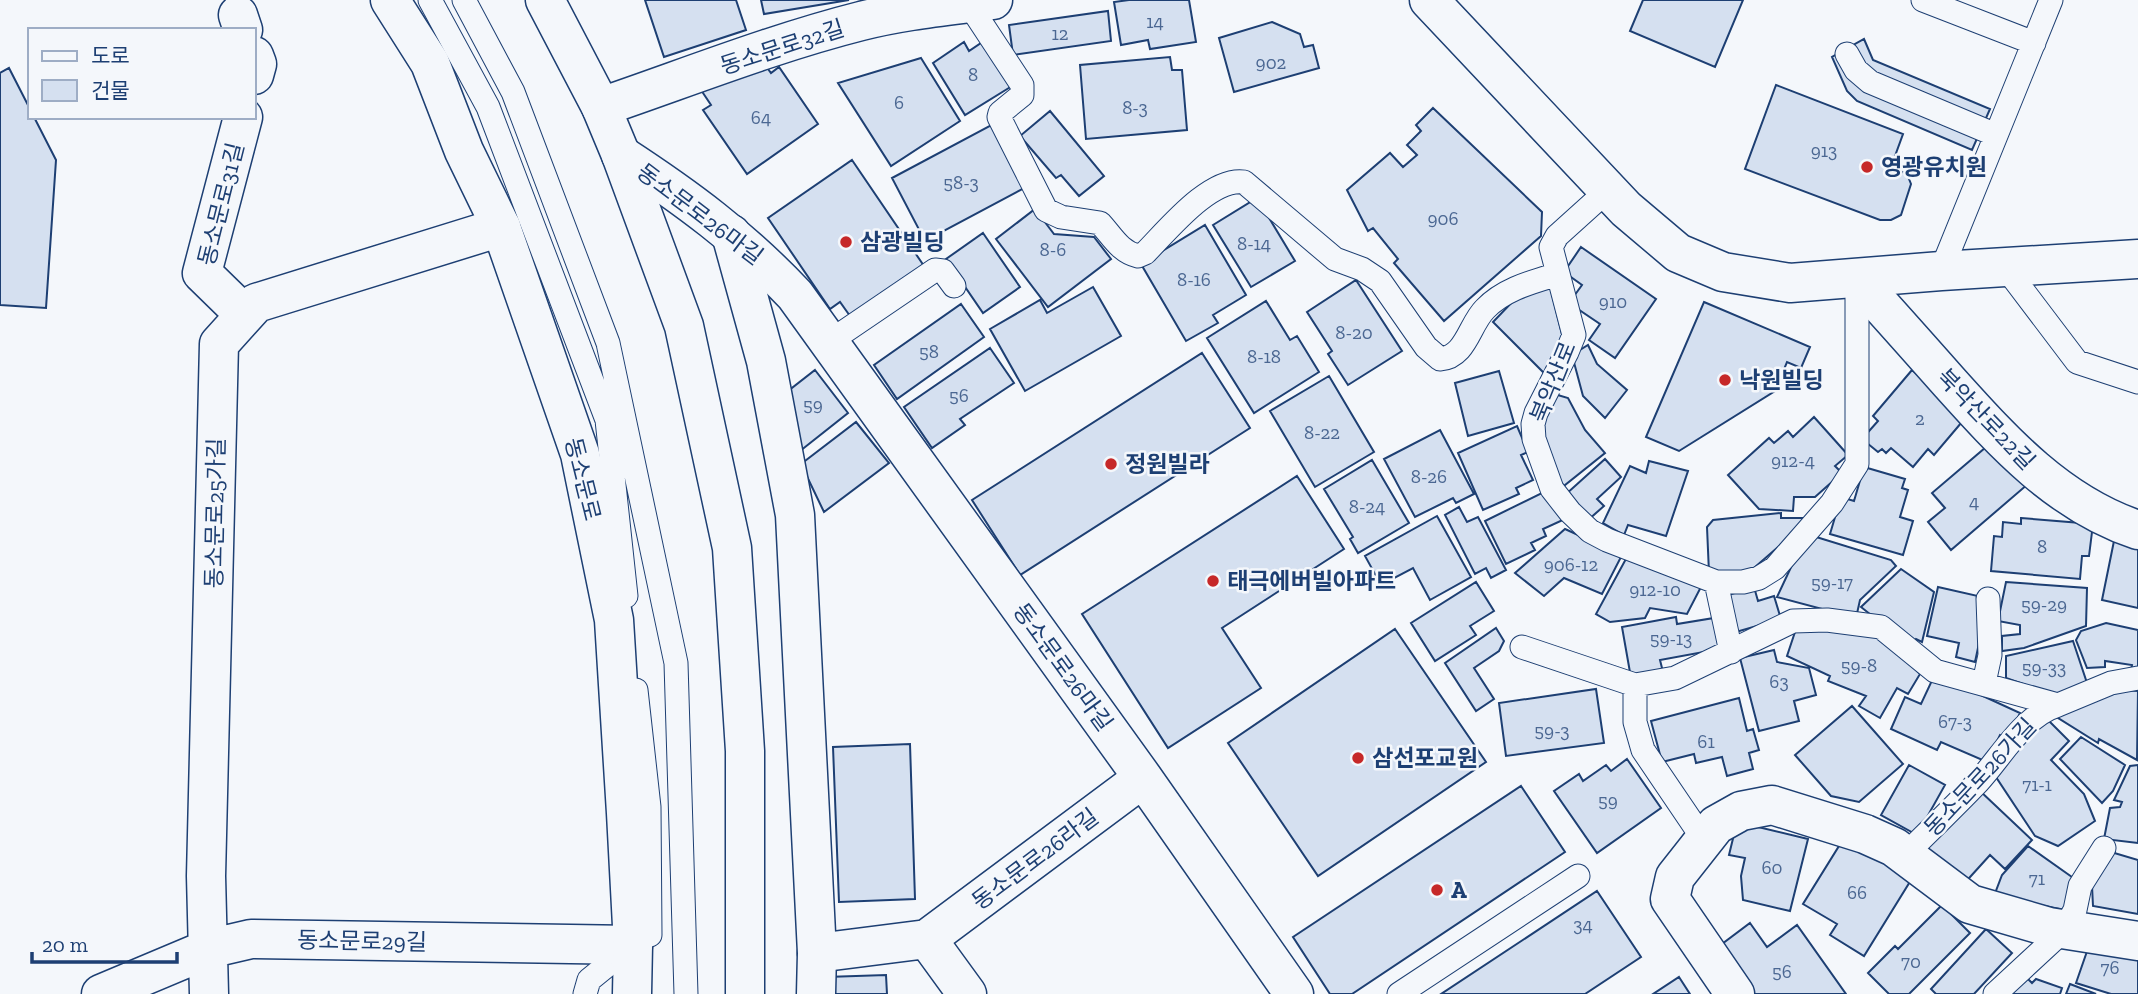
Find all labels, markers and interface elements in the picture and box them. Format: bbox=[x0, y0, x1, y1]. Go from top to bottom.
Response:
house number: 14 bbox=[1146, 10, 1164, 33]
street label: 동소문로32길 bbox=[716, 14, 848, 80]
house number: 12 bbox=[1051, 22, 1069, 45]
legend bbox=[28, 28, 256, 119]
text: 도로 bbox=[91, 43, 130, 68]
house number: 902 bbox=[1256, 51, 1286, 74]
house number: 8 bbox=[968, 63, 978, 86]
text: 건물 bbox=[91, 78, 130, 103]
house number: 6 bbox=[894, 91, 904, 114]
house number: 8-3 bbox=[1122, 96, 1148, 119]
house number: 64 bbox=[751, 106, 771, 129]
house number: 913 bbox=[1811, 139, 1837, 162]
street label: 동소문로31길 bbox=[192, 140, 250, 268]
place label: 영광유치원 bbox=[1881, 153, 1987, 181]
street label: 동소문로26마길 bbox=[631, 157, 769, 271]
marker: 영광유치원 bbox=[1859, 159, 1875, 175]
house number: 58-3 bbox=[943, 171, 979, 194]
house number: 906 bbox=[1427, 207, 1459, 230]
place label: 삼광빌딩 bbox=[860, 228, 945, 256]
house number: 8-14 bbox=[1237, 232, 1271, 255]
marker: 삼광빌딩 bbox=[838, 234, 854, 250]
house number: 8-6 bbox=[1040, 238, 1066, 261]
house number: 8-16 bbox=[1177, 268, 1211, 291]
house number: 910 bbox=[1599, 290, 1627, 313]
house number: 8-20 bbox=[1335, 321, 1373, 344]
street label: 북악산로 bbox=[1524, 338, 1582, 426]
house number: 58 bbox=[919, 340, 939, 363]
house number: 8-18 bbox=[1247, 345, 1281, 368]
street label: 북악산로22길 bbox=[1931, 363, 2041, 475]
place label: 낙원빌딩 bbox=[1739, 366, 1824, 394]
marker: 낙원빌딩 bbox=[1717, 372, 1733, 388]
house number: 56 bbox=[949, 384, 969, 407]
house number: 59 bbox=[803, 393, 823, 416]
house number: 2 bbox=[1915, 407, 1925, 430]
house number: 8-22 bbox=[1304, 421, 1340, 444]
street label: 동소문로 bbox=[559, 435, 607, 523]
street label: 동소문로25가길 bbox=[200, 437, 230, 589]
house number: 912-4 bbox=[1771, 449, 1815, 472]
place label: 정원빌라 bbox=[1125, 450, 1210, 478]
marker: 정원빌라 bbox=[1103, 456, 1119, 472]
house number: 8-26 bbox=[1411, 465, 1447, 488]
house number: 4 bbox=[1969, 490, 1979, 513]
house number: 8-24 bbox=[1349, 495, 1385, 518]
house number: 8 bbox=[2037, 535, 2047, 558]
house number: 906-12 bbox=[1544, 553, 1598, 576]
place label: 태극에버빌아파트 bbox=[1227, 567, 1396, 595]
house number: 59-17 bbox=[1811, 571, 1853, 594]
marker: 태극에버빌아파트 bbox=[1205, 573, 1221, 589]
house number: 912-10 bbox=[1629, 578, 1681, 601]
house number: 59-29 bbox=[2021, 593, 2067, 616]
street label: 동소문로26마길 bbox=[1007, 598, 1119, 736]
house number: 59-13 bbox=[1650, 627, 1692, 650]
house number: 59-8 bbox=[1841, 654, 1877, 677]
house number: 59-33 bbox=[2022, 656, 2066, 679]
house number: 63 bbox=[1769, 670, 1789, 693]
house number: 67-3 bbox=[1938, 710, 1972, 733]
street label: 동소문로26가길 bbox=[1918, 712, 2042, 842]
house number: 59-3 bbox=[1534, 719, 1570, 742]
house number: 61 bbox=[1697, 730, 1715, 753]
place label: 삼선포교원 bbox=[1372, 744, 1478, 772]
marker: 삼선포교원 bbox=[1350, 750, 1366, 766]
house number: 71-1 bbox=[2022, 773, 2052, 796]
house number: 59 bbox=[1598, 789, 1618, 812]
street label: 동소문로26라길 bbox=[966, 802, 1104, 916]
house number: 60 bbox=[1761, 856, 1783, 879]
house number: 71 bbox=[2029, 867, 2045, 890]
place label: A bbox=[1451, 876, 1467, 904]
house number: 66 bbox=[1847, 881, 1867, 904]
marker: A bbox=[1429, 882, 1445, 898]
house number: 34 bbox=[1573, 913, 1593, 936]
scale bar bbox=[32, 920, 177, 964]
street label: 동소문로29길 bbox=[297, 926, 427, 956]
text: 20 m bbox=[42, 932, 88, 957]
house number: 70 bbox=[1901, 950, 1921, 973]
house number: 76 bbox=[2100, 956, 2120, 979]
house number: 56 bbox=[1772, 960, 1792, 983]

